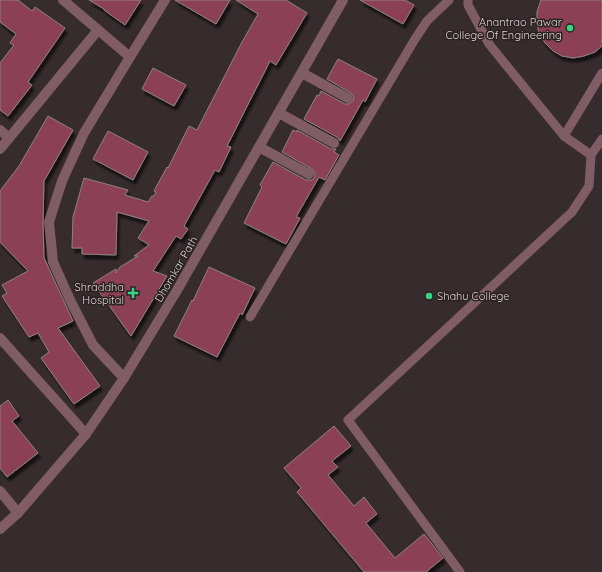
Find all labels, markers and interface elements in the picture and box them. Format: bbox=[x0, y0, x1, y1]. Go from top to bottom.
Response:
place label: Anantrao Pawar College Of Engineering bbox=[445, 15, 563, 42]
marker: Anantrao Pawar College Of Engineering bbox=[565, 23, 575, 33]
street label: Dhomkar Path bbox=[152, 234, 200, 304]
place label: Shraddha Hospital bbox=[75, 280, 124, 307]
marker: Shraddha Hospital bbox=[127, 287, 139, 299]
place label: Shahu College bbox=[437, 289, 509, 303]
marker: Shahu College bbox=[424, 291, 434, 301]

